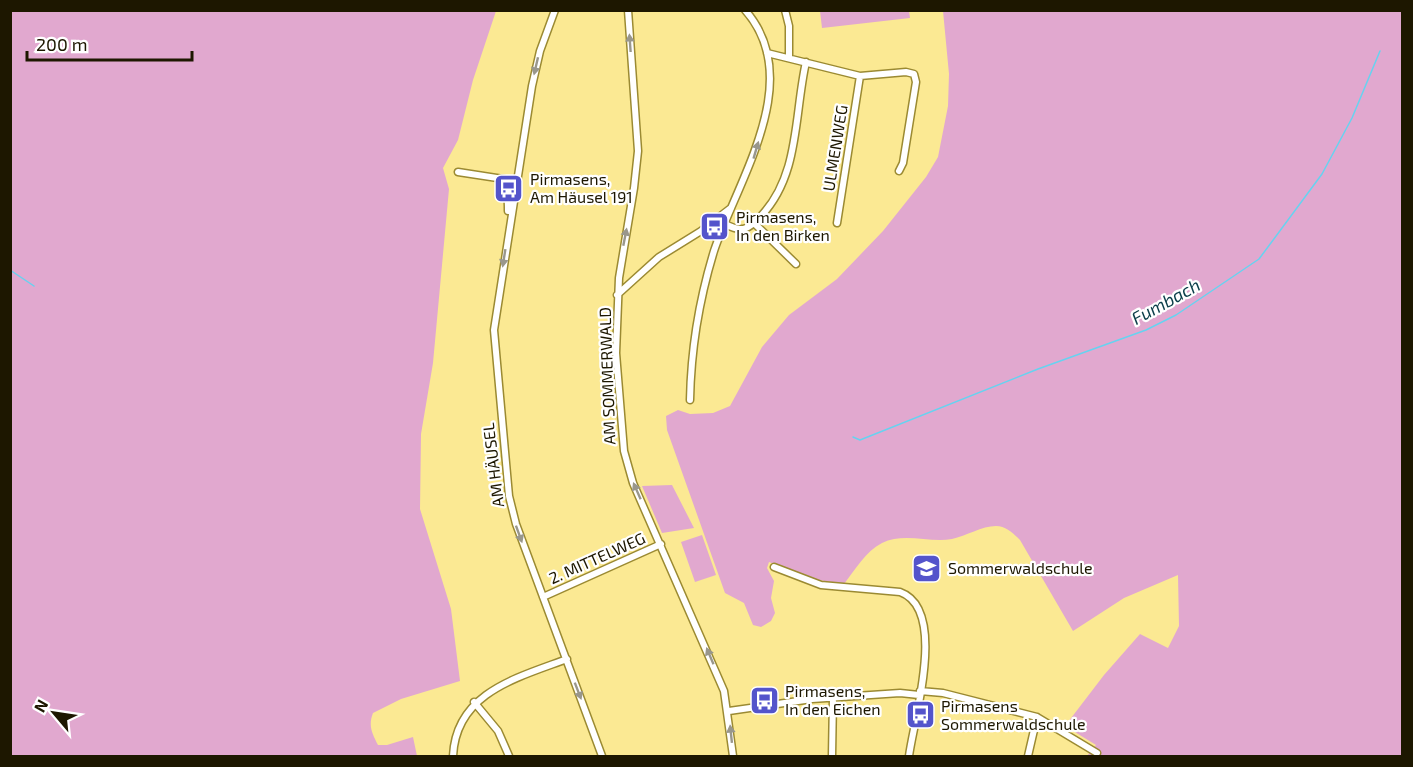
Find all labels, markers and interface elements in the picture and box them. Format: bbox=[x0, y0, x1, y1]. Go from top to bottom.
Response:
scale bar bbox=[27, 24, 192, 62]
text: 200 m bbox=[36, 33, 88, 55]
one-way arrow bbox=[625, 33, 635, 52]
one-way arrow bbox=[531, 56, 541, 75]
street label: ULMENWEG bbox=[818, 103, 851, 192]
one-way arrow bbox=[751, 141, 761, 159]
place label: Pirmasens, Am Häusel 191 bbox=[530, 169, 633, 206]
bus stop icon: Pirmasens, Am Häusel 191 bbox=[493, 172, 525, 204]
place label: Pirmasens, In den Birken bbox=[736, 207, 830, 244]
bus stop icon: Pirmasens, In den Birken bbox=[699, 210, 731, 242]
one-way arrow bbox=[621, 227, 630, 246]
one-way arrow bbox=[499, 248, 508, 267]
water label: Fumbach bbox=[1127, 273, 1204, 329]
street label: AM SOMMERWALD bbox=[595, 307, 618, 445]
street label: AM HÄUSEL bbox=[478, 422, 507, 508]
one-way arrow bbox=[632, 482, 641, 500]
one-way arrow bbox=[515, 525, 525, 543]
street label: 2. MITTELWEG bbox=[546, 528, 648, 587]
school or university icon: Sommerwaldschule bbox=[911, 552, 943, 584]
place label: Sommerwaldschule bbox=[948, 558, 1093, 577]
one-way arrow bbox=[704, 647, 714, 665]
place label: Pirmasens, In den Eichen bbox=[785, 681, 881, 718]
one-way arrow bbox=[574, 682, 584, 700]
north arrow bbox=[24, 683, 84, 743]
bus stop icon: Pirmasens, In den Eichen bbox=[748, 684, 780, 716]
text: N bbox=[29, 696, 52, 715]
place label: Pirmasens Sommerwaldschule bbox=[941, 696, 1086, 733]
bus stop icon: Pirmasens Sommerwaldschule bbox=[904, 699, 936, 731]
one-way arrow bbox=[726, 724, 736, 743]

